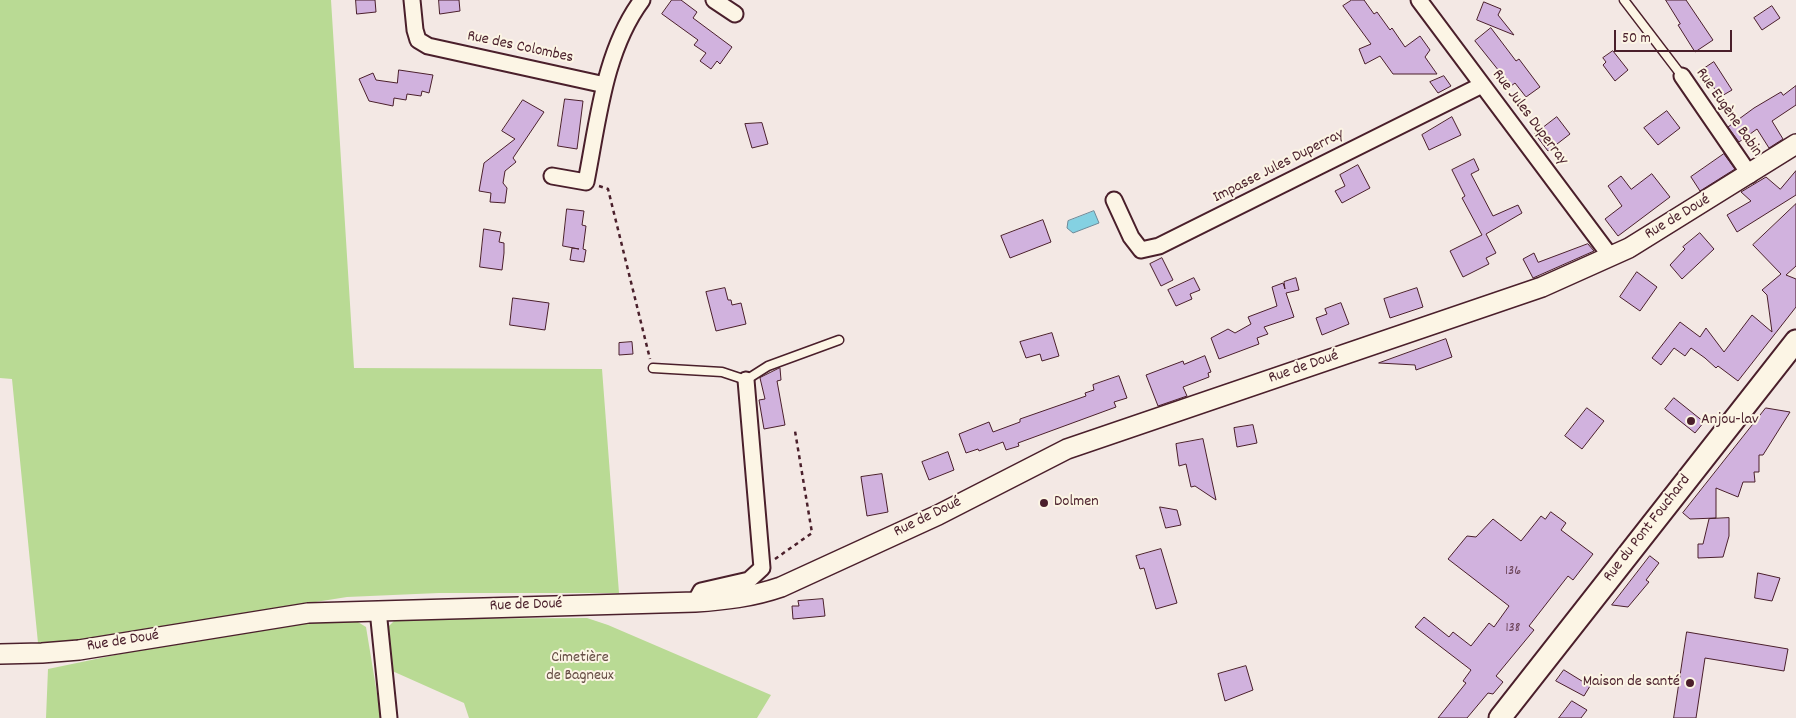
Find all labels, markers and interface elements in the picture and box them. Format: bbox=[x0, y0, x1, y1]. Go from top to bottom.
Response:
scale bar bbox=[1616, 20, 1734, 52]
street label: Rue des Colombes bbox=[465, 27, 575, 69]
text: 50 m bbox=[1622, 28, 1651, 50]
street label: Rue Eugène Babin bbox=[1690, 65, 1766, 161]
street label: Rue Jules Duperray bbox=[1487, 66, 1571, 170]
street label: Impasse Jules Duperray bbox=[1210, 126, 1348, 208]
street label: Rue de Doué bbox=[1642, 191, 1714, 245]
street label: Rue de Doué bbox=[1266, 347, 1342, 389]
place label: Anjou-lav bbox=[1701, 411, 1759, 431]
marker: Anjou-lav bbox=[1685, 415, 1697, 427]
street label: Rue du Pont Fouchard bbox=[1600, 472, 1696, 586]
street label: Rue de Doué bbox=[891, 493, 965, 543]
place label: Dolmen bbox=[1054, 493, 1099, 513]
marker: Dolmen bbox=[1038, 497, 1050, 509]
house number: 136 bbox=[1505, 564, 1521, 580]
street label: Rue de Doué bbox=[489, 595, 563, 617]
house number: 138 bbox=[1506, 621, 1520, 637]
street label: Rue de Doué bbox=[86, 627, 160, 657]
park label: Cimetière de Bagneux bbox=[546, 649, 614, 687]
place label: Maison de santé bbox=[1583, 673, 1680, 693]
marker: Maison de santé bbox=[1684, 677, 1696, 689]

